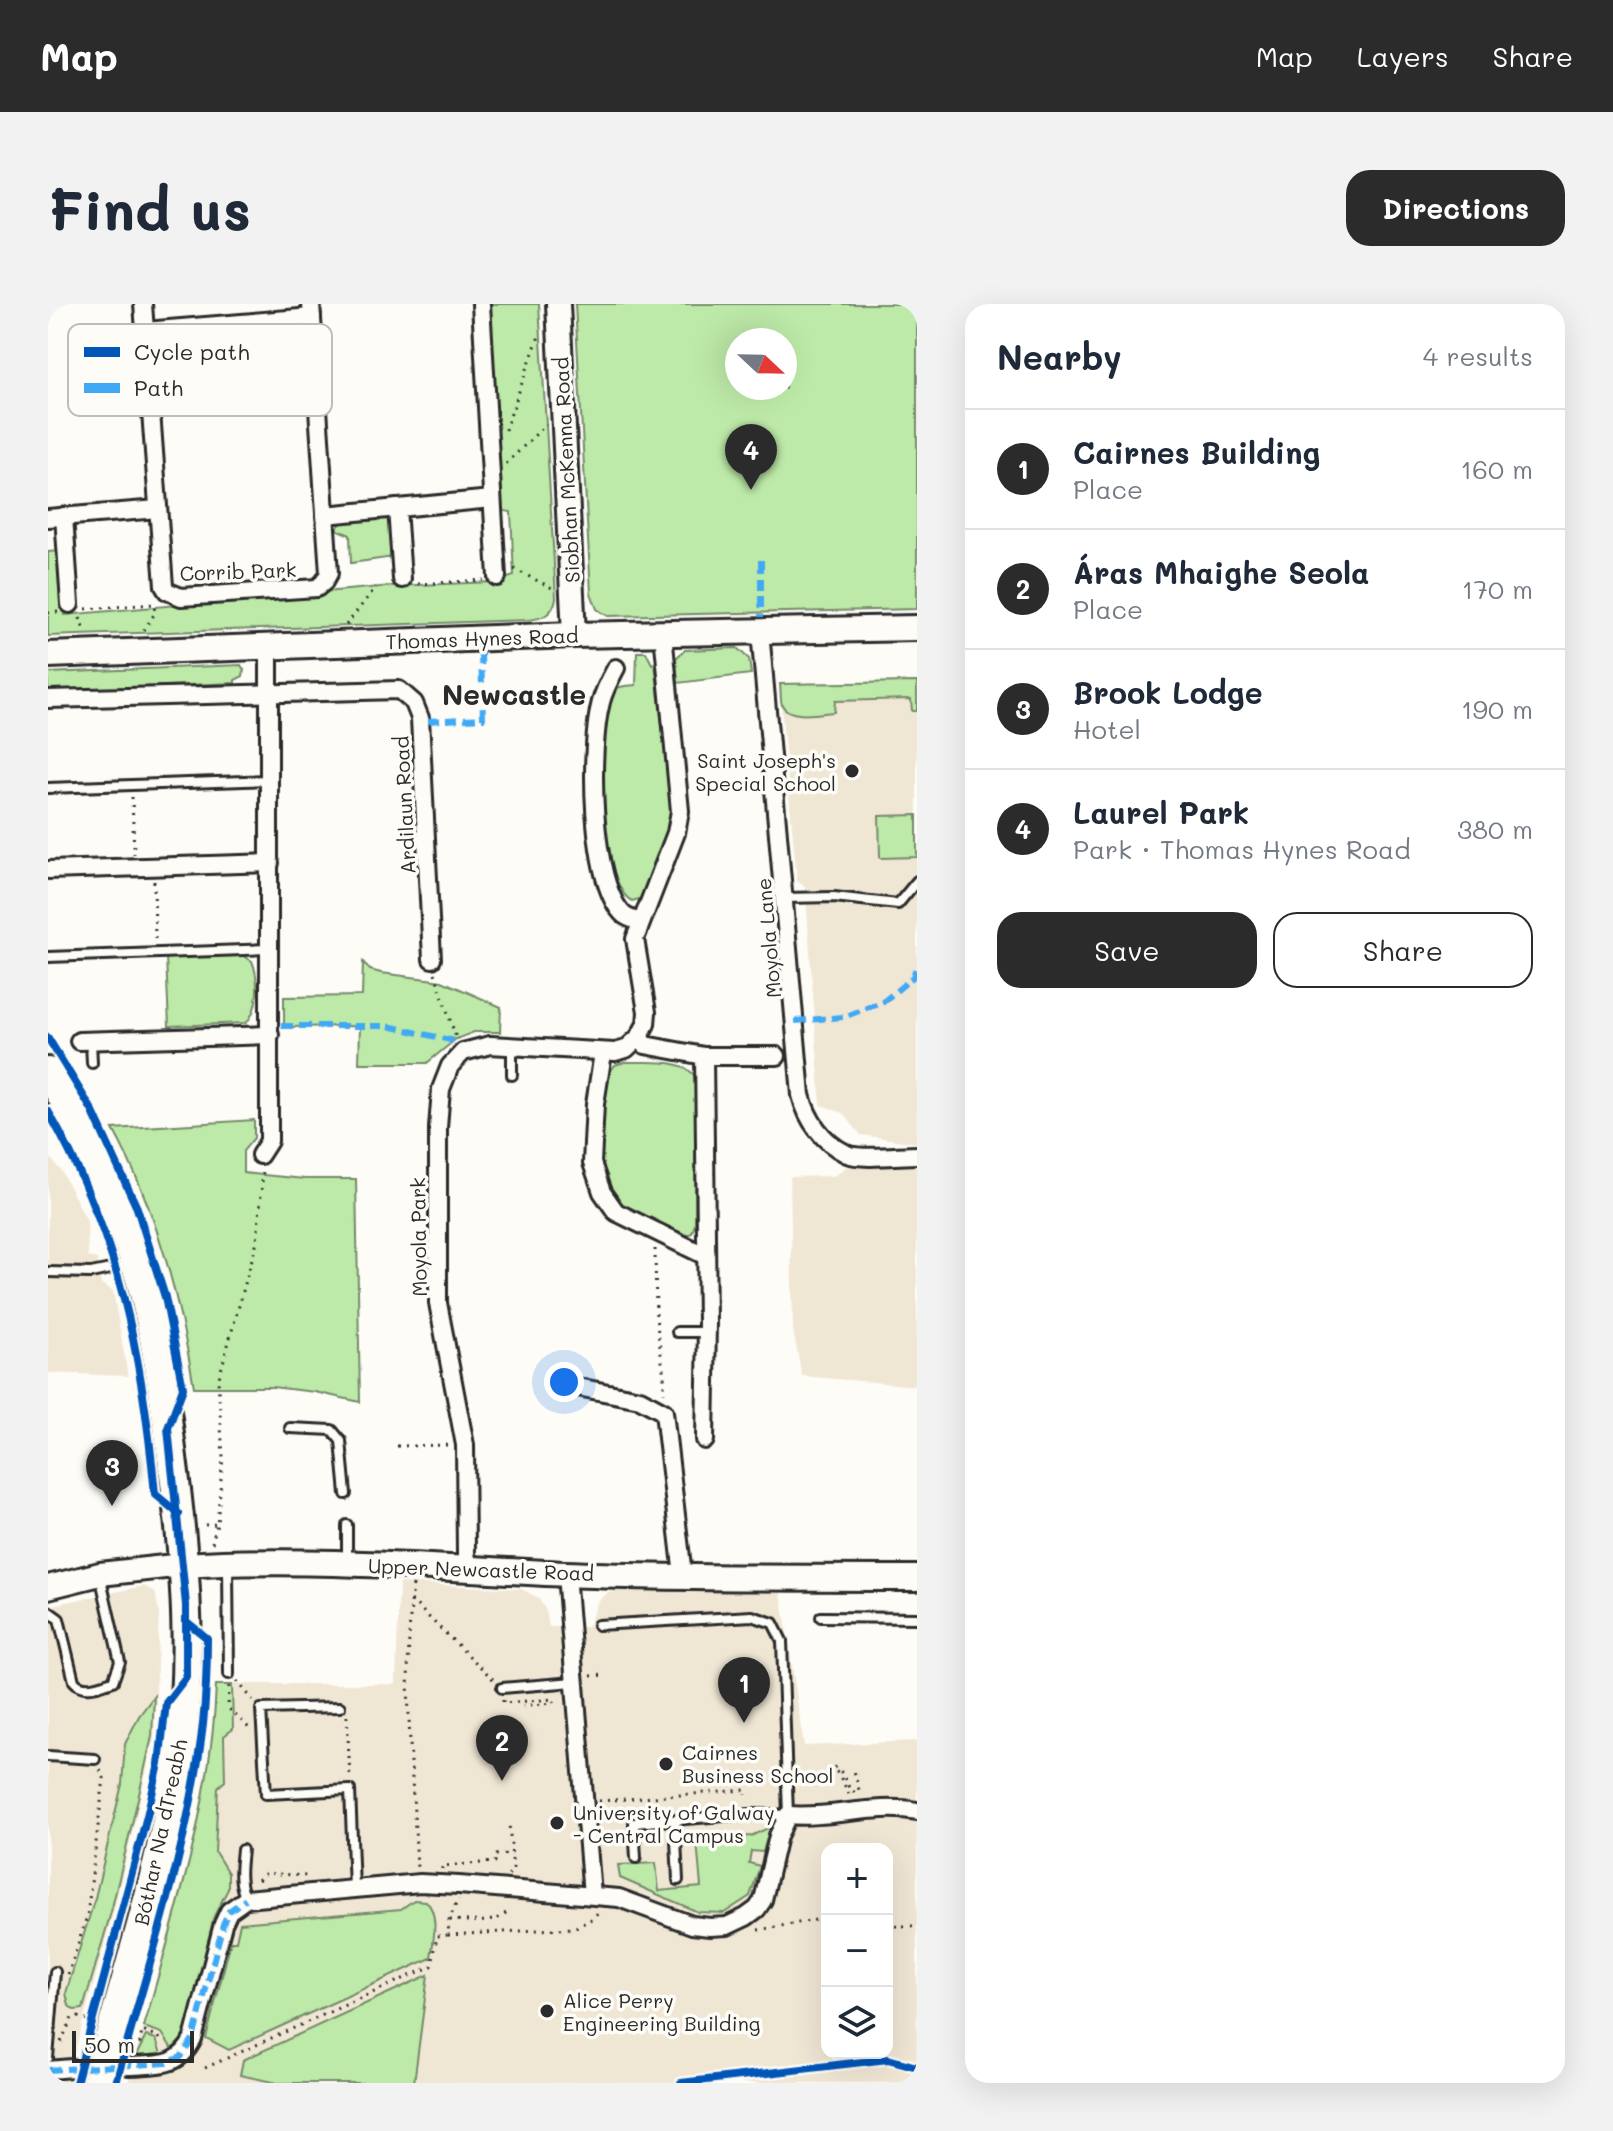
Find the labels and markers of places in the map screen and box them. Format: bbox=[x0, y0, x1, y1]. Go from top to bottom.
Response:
pin: 4 bbox=[725, 424, 777, 490]
place label: Saint Joseph's Special School bbox=[695, 747, 836, 796]
marker: Saint Joseph's Special School bbox=[843, 762, 861, 780]
pin: 3 bbox=[86, 1440, 138, 1506]
pin: 1 bbox=[718, 1657, 770, 1723]
pin: 2 bbox=[476, 1715, 528, 1781]
place label: Cairnes Business School bbox=[682, 1739, 834, 1788]
marker: Cairnes Business School bbox=[657, 1755, 675, 1773]
place label: University of Galway - Central Campus bbox=[573, 1799, 775, 1848]
marker: University of Galway - Central Campus bbox=[548, 1814, 566, 1832]
place label: Alice Perry Engineering Building bbox=[563, 1987, 760, 2036]
marker: Alice Perry Engineering Building bbox=[538, 2002, 556, 2020]

